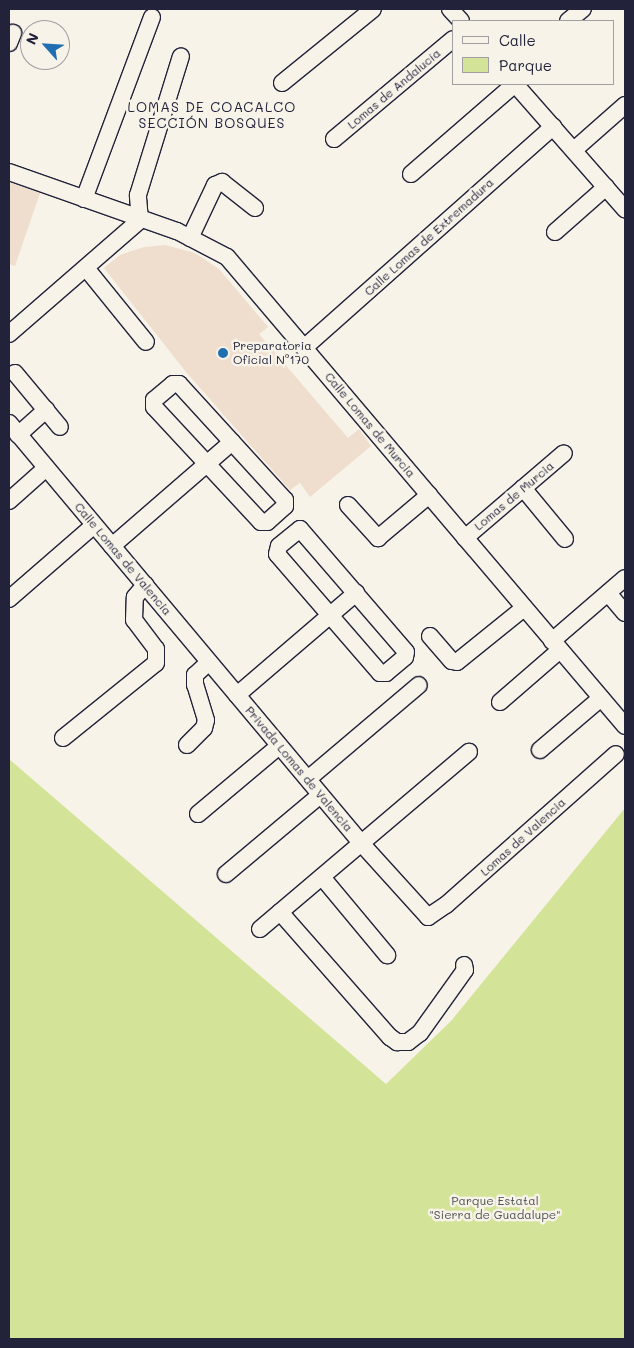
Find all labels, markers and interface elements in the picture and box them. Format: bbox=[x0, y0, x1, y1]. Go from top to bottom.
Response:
north arrow bbox=[20, 20, 70, 70]
legend bbox=[452, 20, 614, 85]
text: N bbox=[21, 30, 43, 48]
text: Calle bbox=[499, 30, 536, 50]
street label: Lomas de Andalucía bbox=[345, 46, 443, 132]
text: Parque bbox=[499, 55, 552, 75]
district label: LOMAS DE COACALCO SECCIÓN BOSQUES bbox=[125, 99, 299, 132]
street label: Calle Lomas de Extremadura bbox=[361, 175, 497, 299]
place label: Preparatoria Oficial N°170 bbox=[233, 339, 312, 367]
marker: Preparatoria Oficial N°170 bbox=[217, 347, 229, 359]
street label: Calle Lomas de Murcia bbox=[322, 370, 418, 480]
street label: Lomas de Murcia bbox=[471, 459, 557, 533]
street label: Calle Lomas de Valencia bbox=[72, 500, 174, 618]
street label: Privada Lomas de Valencia bbox=[242, 703, 356, 835]
street label: Lomas de Valencia bbox=[477, 795, 569, 879]
park label: Parque Estatal "Sierra de Guadalupe" bbox=[430, 1194, 560, 1222]

